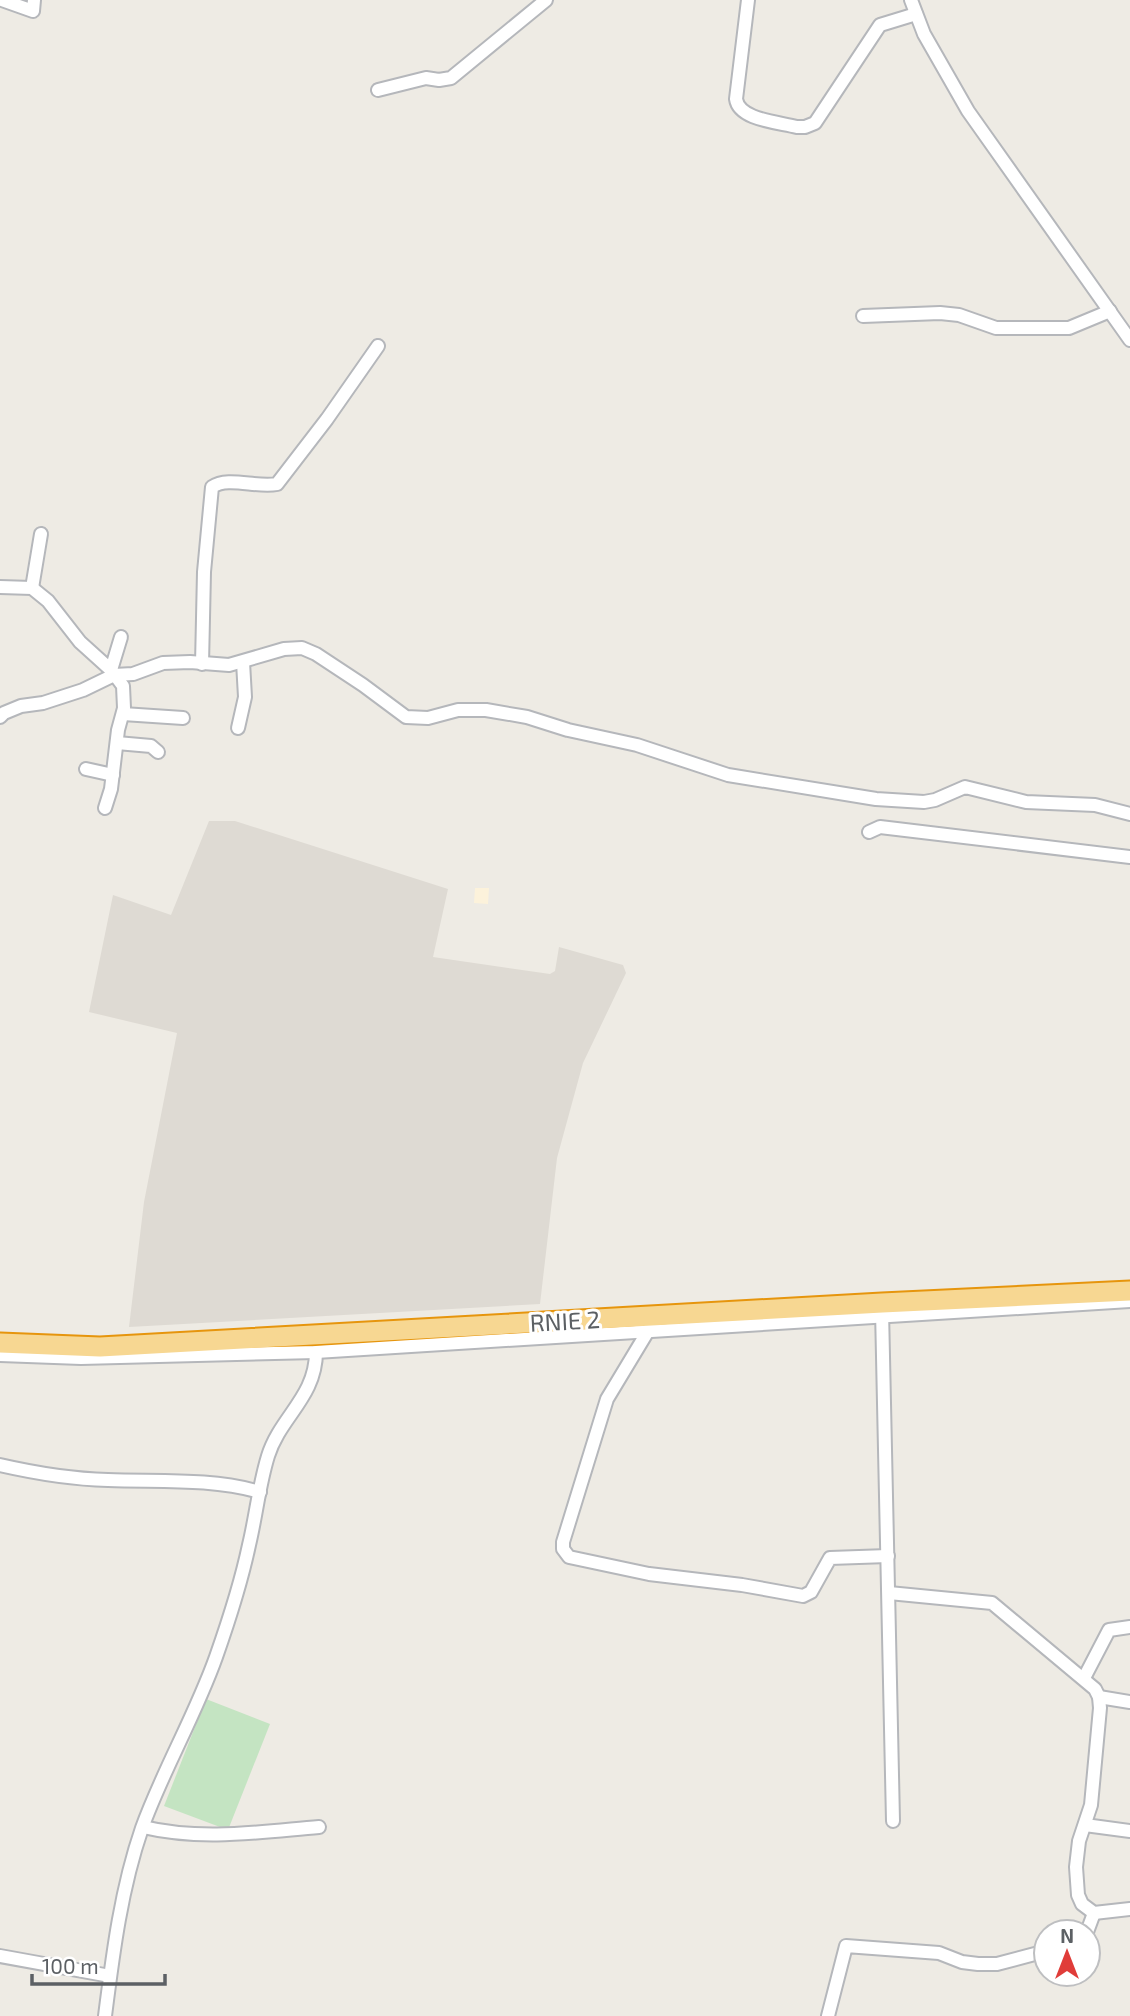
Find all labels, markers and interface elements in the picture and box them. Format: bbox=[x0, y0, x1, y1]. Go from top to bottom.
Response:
street label: RNIE 2 bbox=[529, 1304, 601, 1337]
north arrow bbox=[1032, 1918, 1102, 1988]
text: N bbox=[1060, 1924, 1074, 1947]
scale bar bbox=[32, 1942, 164, 1986]
text: 100 m bbox=[42, 1953, 99, 1978]

